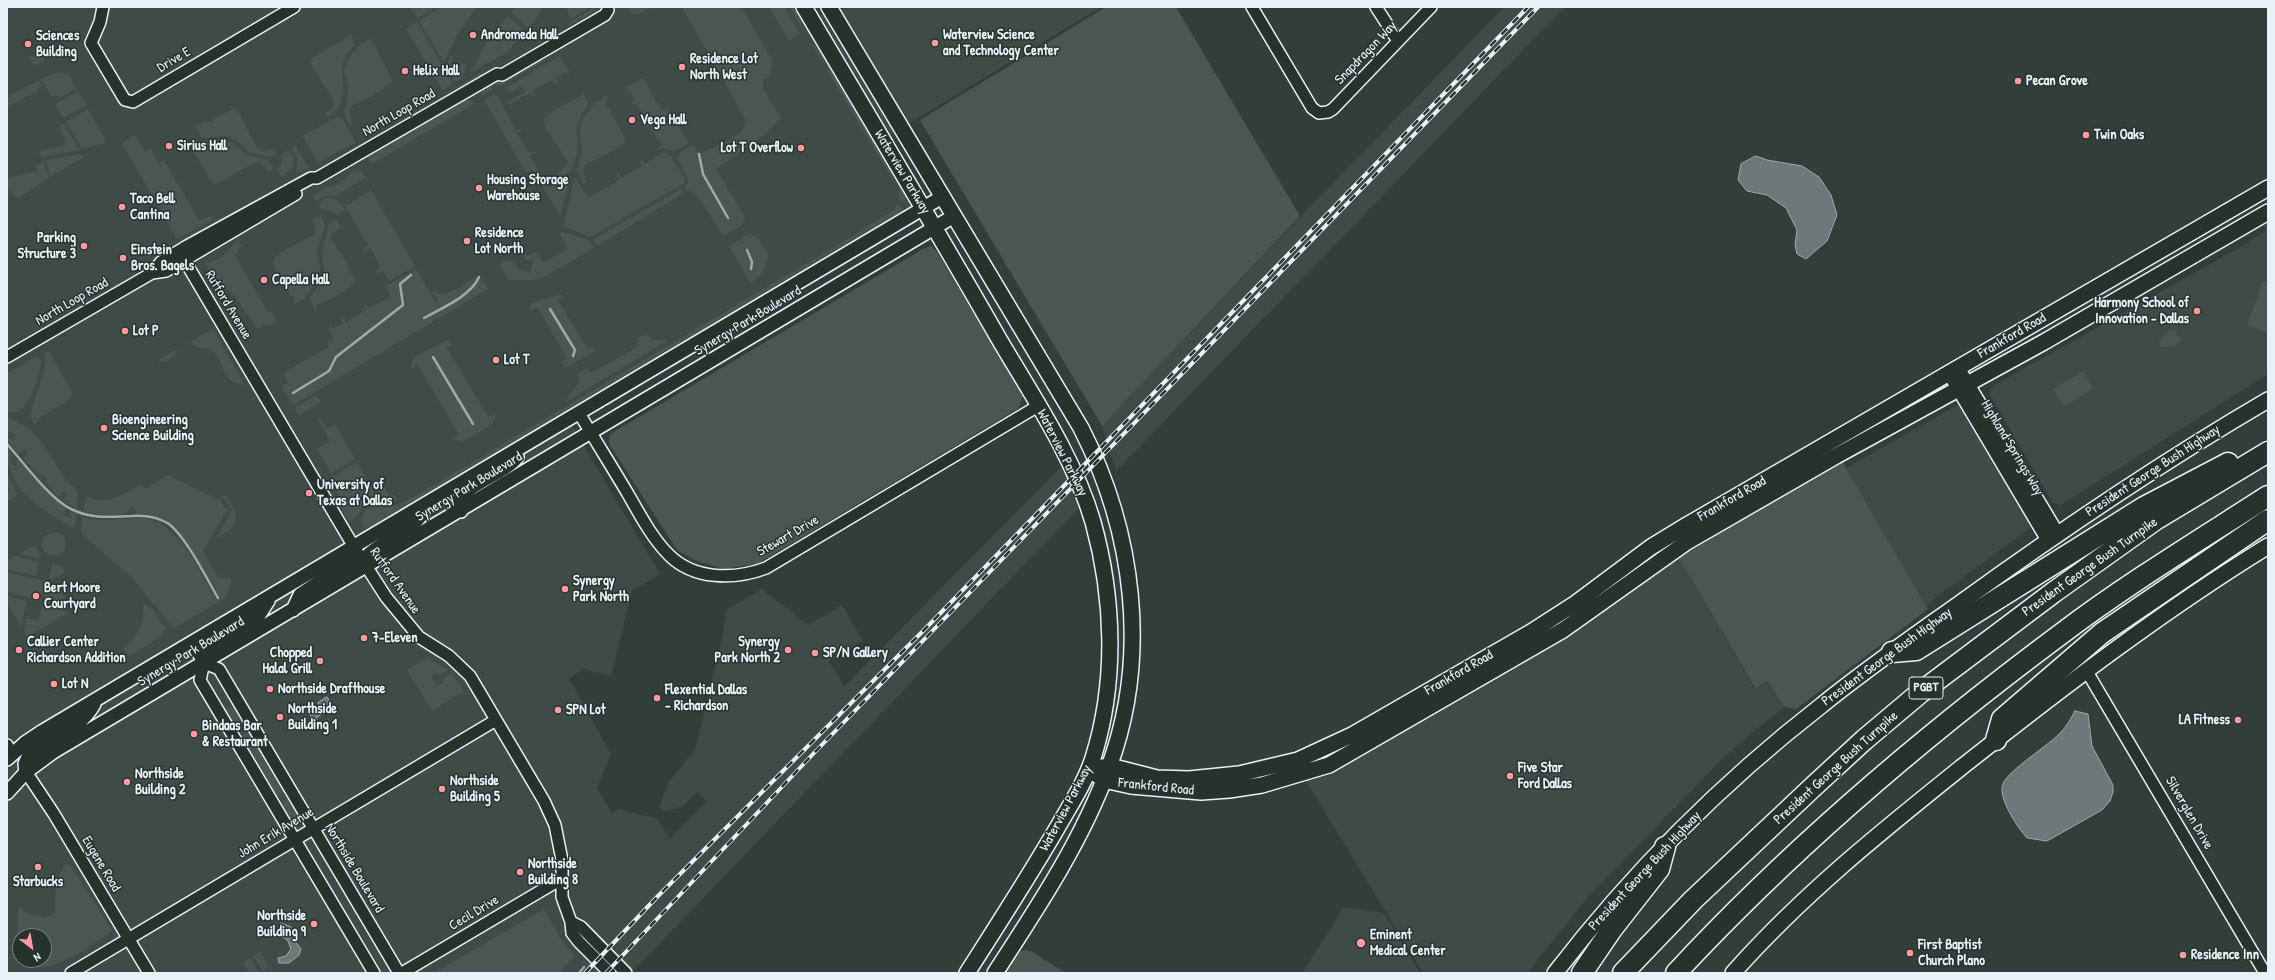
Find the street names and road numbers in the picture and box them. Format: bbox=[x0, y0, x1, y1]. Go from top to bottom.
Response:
street label: Snapdragon Way bbox=[1331, 18, 1401, 88]
street label: Drive E bbox=[154, 44, 194, 76]
street label: North Loop Road bbox=[360, 85, 438, 141]
street label: Waterview Parkway bbox=[870, 127, 934, 217]
street label: Rutford Avenue bbox=[201, 268, 255, 342]
street label: North Loop Road bbox=[33, 274, 111, 330]
street label: Synergy Park Boulevard bbox=[692, 283, 804, 359]
street label: Frankford Road bbox=[1975, 310, 2049, 362]
street label: Highland Springs Way bbox=[1977, 397, 2047, 499]
street label: Waterview Parkway bbox=[1033, 407, 1091, 499]
street label: President George Bush Highway bbox=[2083, 421, 2223, 521]
street label: Synergy Park Boulevard bbox=[413, 449, 525, 525]
street label: Frankford Road bbox=[1695, 473, 1769, 525]
street label: Stewart Drive bbox=[754, 512, 822, 560]
street label: President George Bush Turnpike bbox=[2019, 514, 2161, 620]
street label: Rutford Avenue bbox=[366, 545, 424, 617]
street label: President George Bush Highway bbox=[1819, 604, 1955, 710]
street label: Synergy Park Boulevard bbox=[135, 614, 247, 690]
street label: Frankford Road bbox=[1422, 647, 1496, 699]
road number: PGBT bbox=[1909, 677, 1943, 699]
street label: President George Bush Turnpike bbox=[1770, 708, 1902, 828]
street label: Waterview Parkway bbox=[1036, 762, 1096, 854]
street label: Silverglen Drive bbox=[2161, 774, 2217, 852]
street label: Frankford Road bbox=[1117, 775, 1195, 799]
street label: John Erik Avenue bbox=[235, 804, 317, 862]
street label: President George Bush Highway bbox=[1585, 808, 1705, 934]
street label: Northside Boulevard bbox=[321, 820, 387, 916]
street label: Eugene Road bbox=[78, 833, 124, 895]
street label: Cecil Drive bbox=[446, 892, 502, 934]

